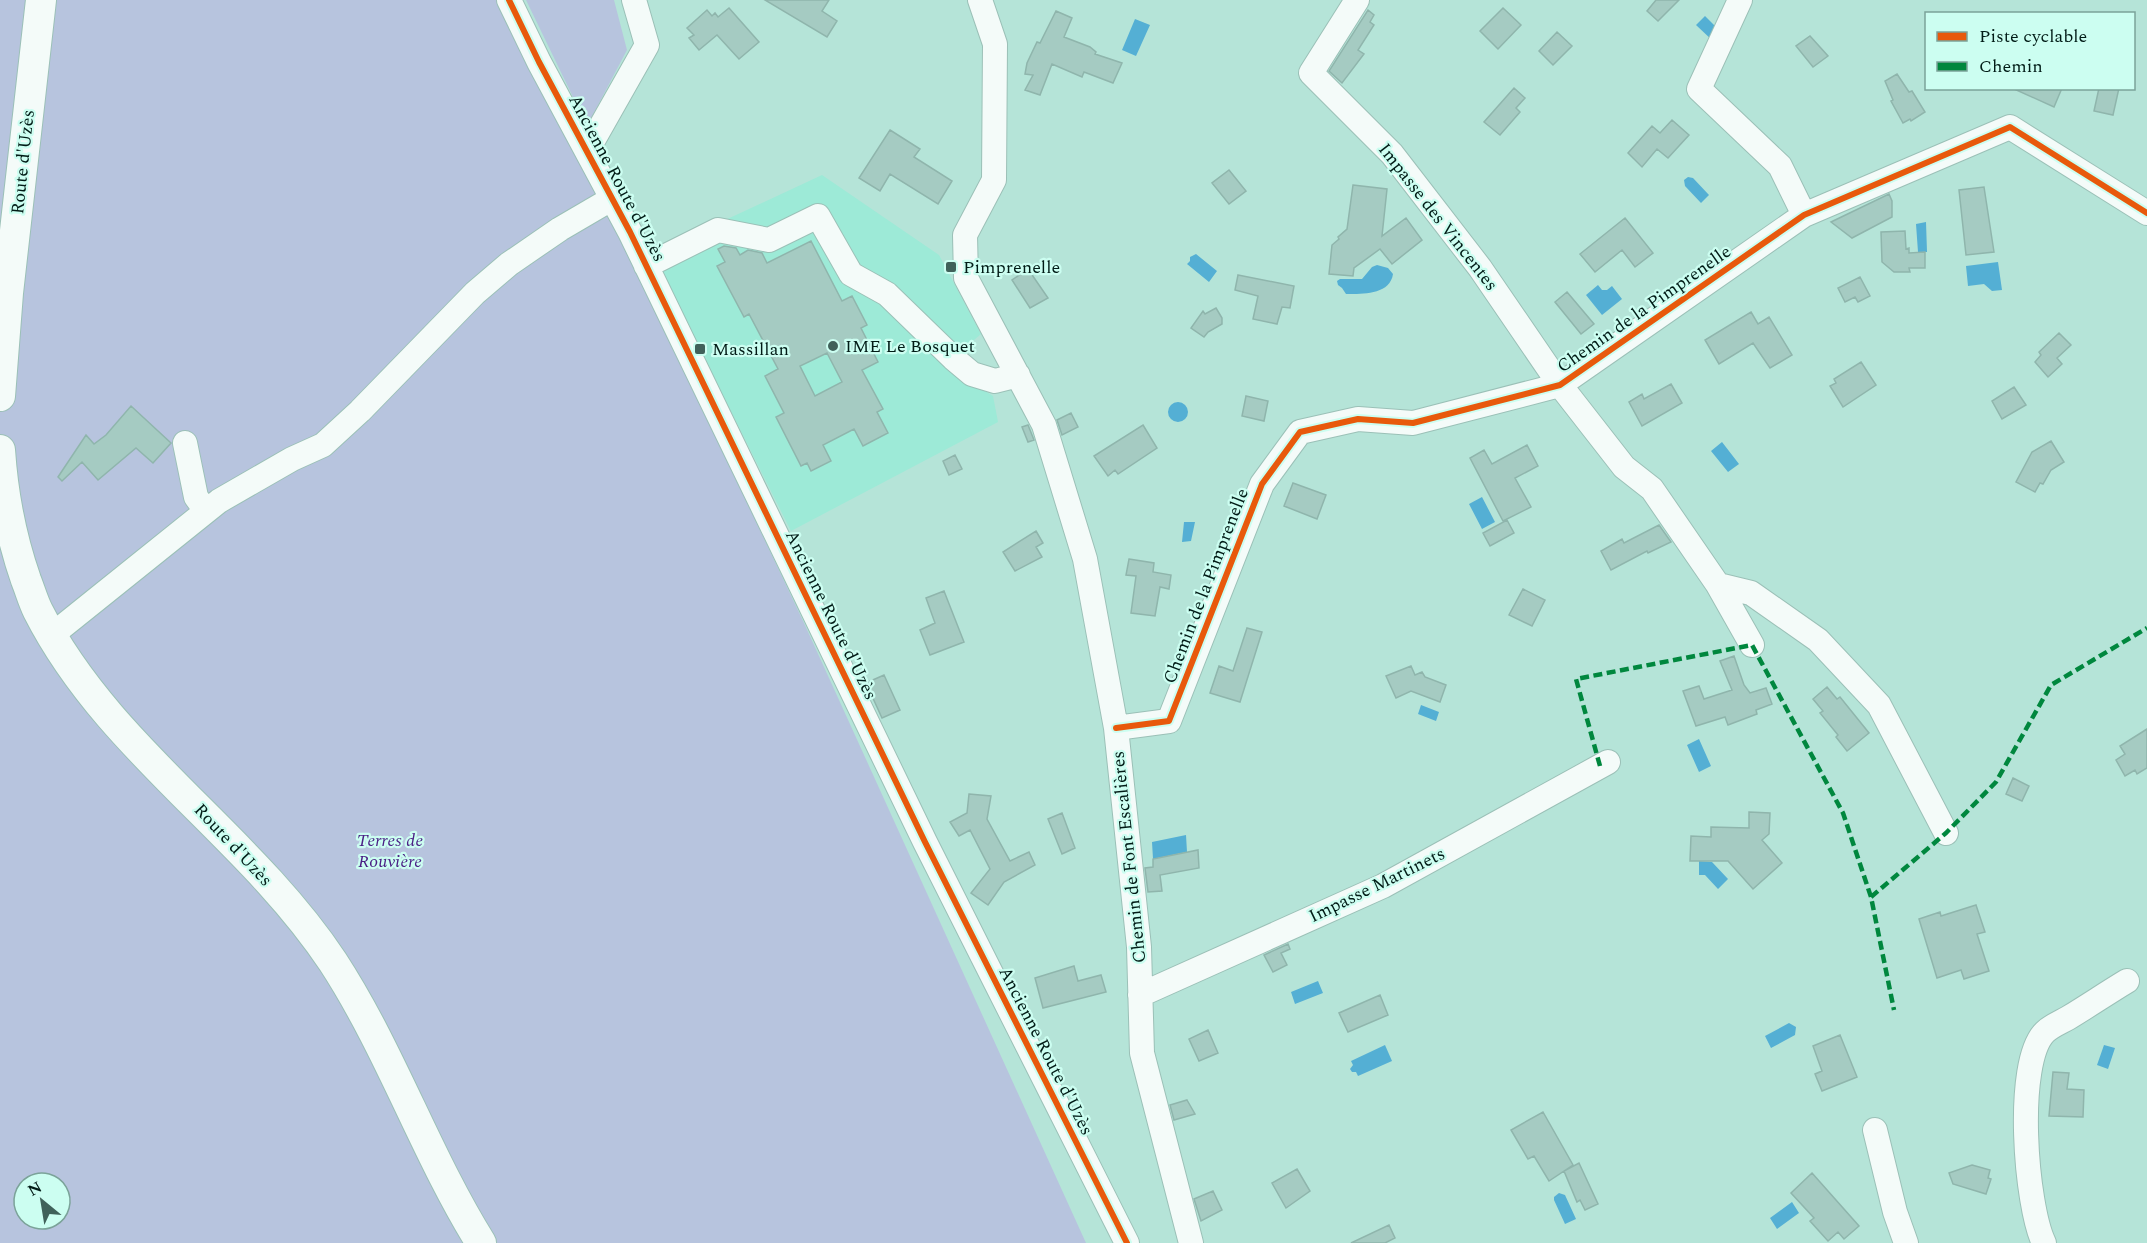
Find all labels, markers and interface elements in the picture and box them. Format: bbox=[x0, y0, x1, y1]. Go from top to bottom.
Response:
legend bbox=[1925, 12, 2135, 90]
text: Piste cyclable bbox=[1979, 23, 2087, 50]
text: Chemin bbox=[1979, 53, 2043, 80]
street label: Ancienne Route d'Uzès bbox=[561, 89, 673, 267]
street label: Route d'Uzès bbox=[4, 108, 42, 216]
street label: Impasse des Vincentes bbox=[1372, 137, 1504, 297]
street label: Chemin de la Pimprenelle bbox=[1551, 238, 1737, 380]
place label: Pimprenelle bbox=[963, 254, 1060, 281]
marker: Pimprenelle bbox=[944, 260, 958, 274]
place label: IME Le Bosquet bbox=[845, 333, 975, 360]
place label: Massillan bbox=[712, 336, 789, 363]
marker: IME Le Bosquet bbox=[826, 339, 840, 353]
marker: Massillan bbox=[693, 342, 707, 356]
street label: Chemin de la Pimprenelle bbox=[1156, 484, 1256, 688]
street label: Ancienne Route d'Uzès bbox=[778, 525, 884, 705]
street label: Chemin de Font Escalières bbox=[1104, 750, 1154, 964]
street label: Route d'Uzès bbox=[187, 797, 279, 893]
park label: Terres de Rouvière bbox=[357, 827, 423, 875]
street label: Impasse Martinets bbox=[1304, 840, 1450, 930]
street label: Ancienne Route d'Uzès bbox=[992, 962, 1100, 1140]
north arrow bbox=[12, 1171, 72, 1231]
text: N bbox=[23, 1175, 47, 1203]

